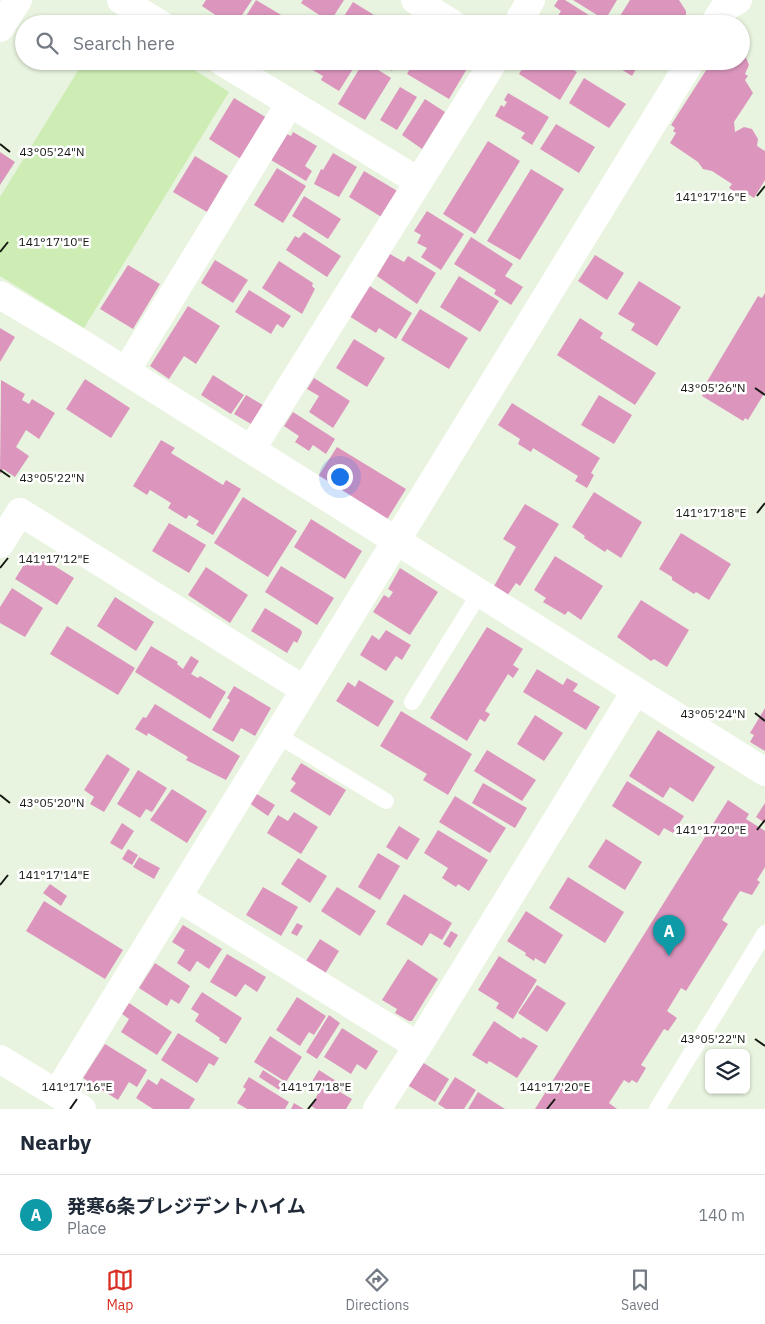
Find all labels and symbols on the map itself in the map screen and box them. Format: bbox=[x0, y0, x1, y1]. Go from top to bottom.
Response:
text: 43°05'24"N bbox=[19, 144, 85, 159]
text: 141°17'16"E bbox=[676, 189, 746, 204]
text: 141°17'10"E bbox=[19, 234, 89, 249]
text: 43°05'26"N bbox=[680, 380, 746, 395]
your location bbox=[327, 464, 353, 490]
text: 43°05'22"N bbox=[19, 470, 85, 485]
text: 141°17'18"E bbox=[676, 505, 746, 520]
text: 141°17'12"E bbox=[19, 551, 89, 566]
text: 43°05'24"N bbox=[680, 706, 746, 721]
text: 43°05'20"N bbox=[19, 795, 85, 810]
text: 141°17'20"E bbox=[676, 822, 746, 837]
text: 141°17'14"E bbox=[19, 867, 89, 882]
pin: A bbox=[653, 915, 685, 956]
text: 43°05'22"N bbox=[680, 1031, 746, 1046]
text: 141°17'16"E bbox=[42, 1079, 112, 1094]
text: 141°17'18"E bbox=[281, 1079, 351, 1094]
text: 141°17'20"E bbox=[520, 1079, 590, 1094]

